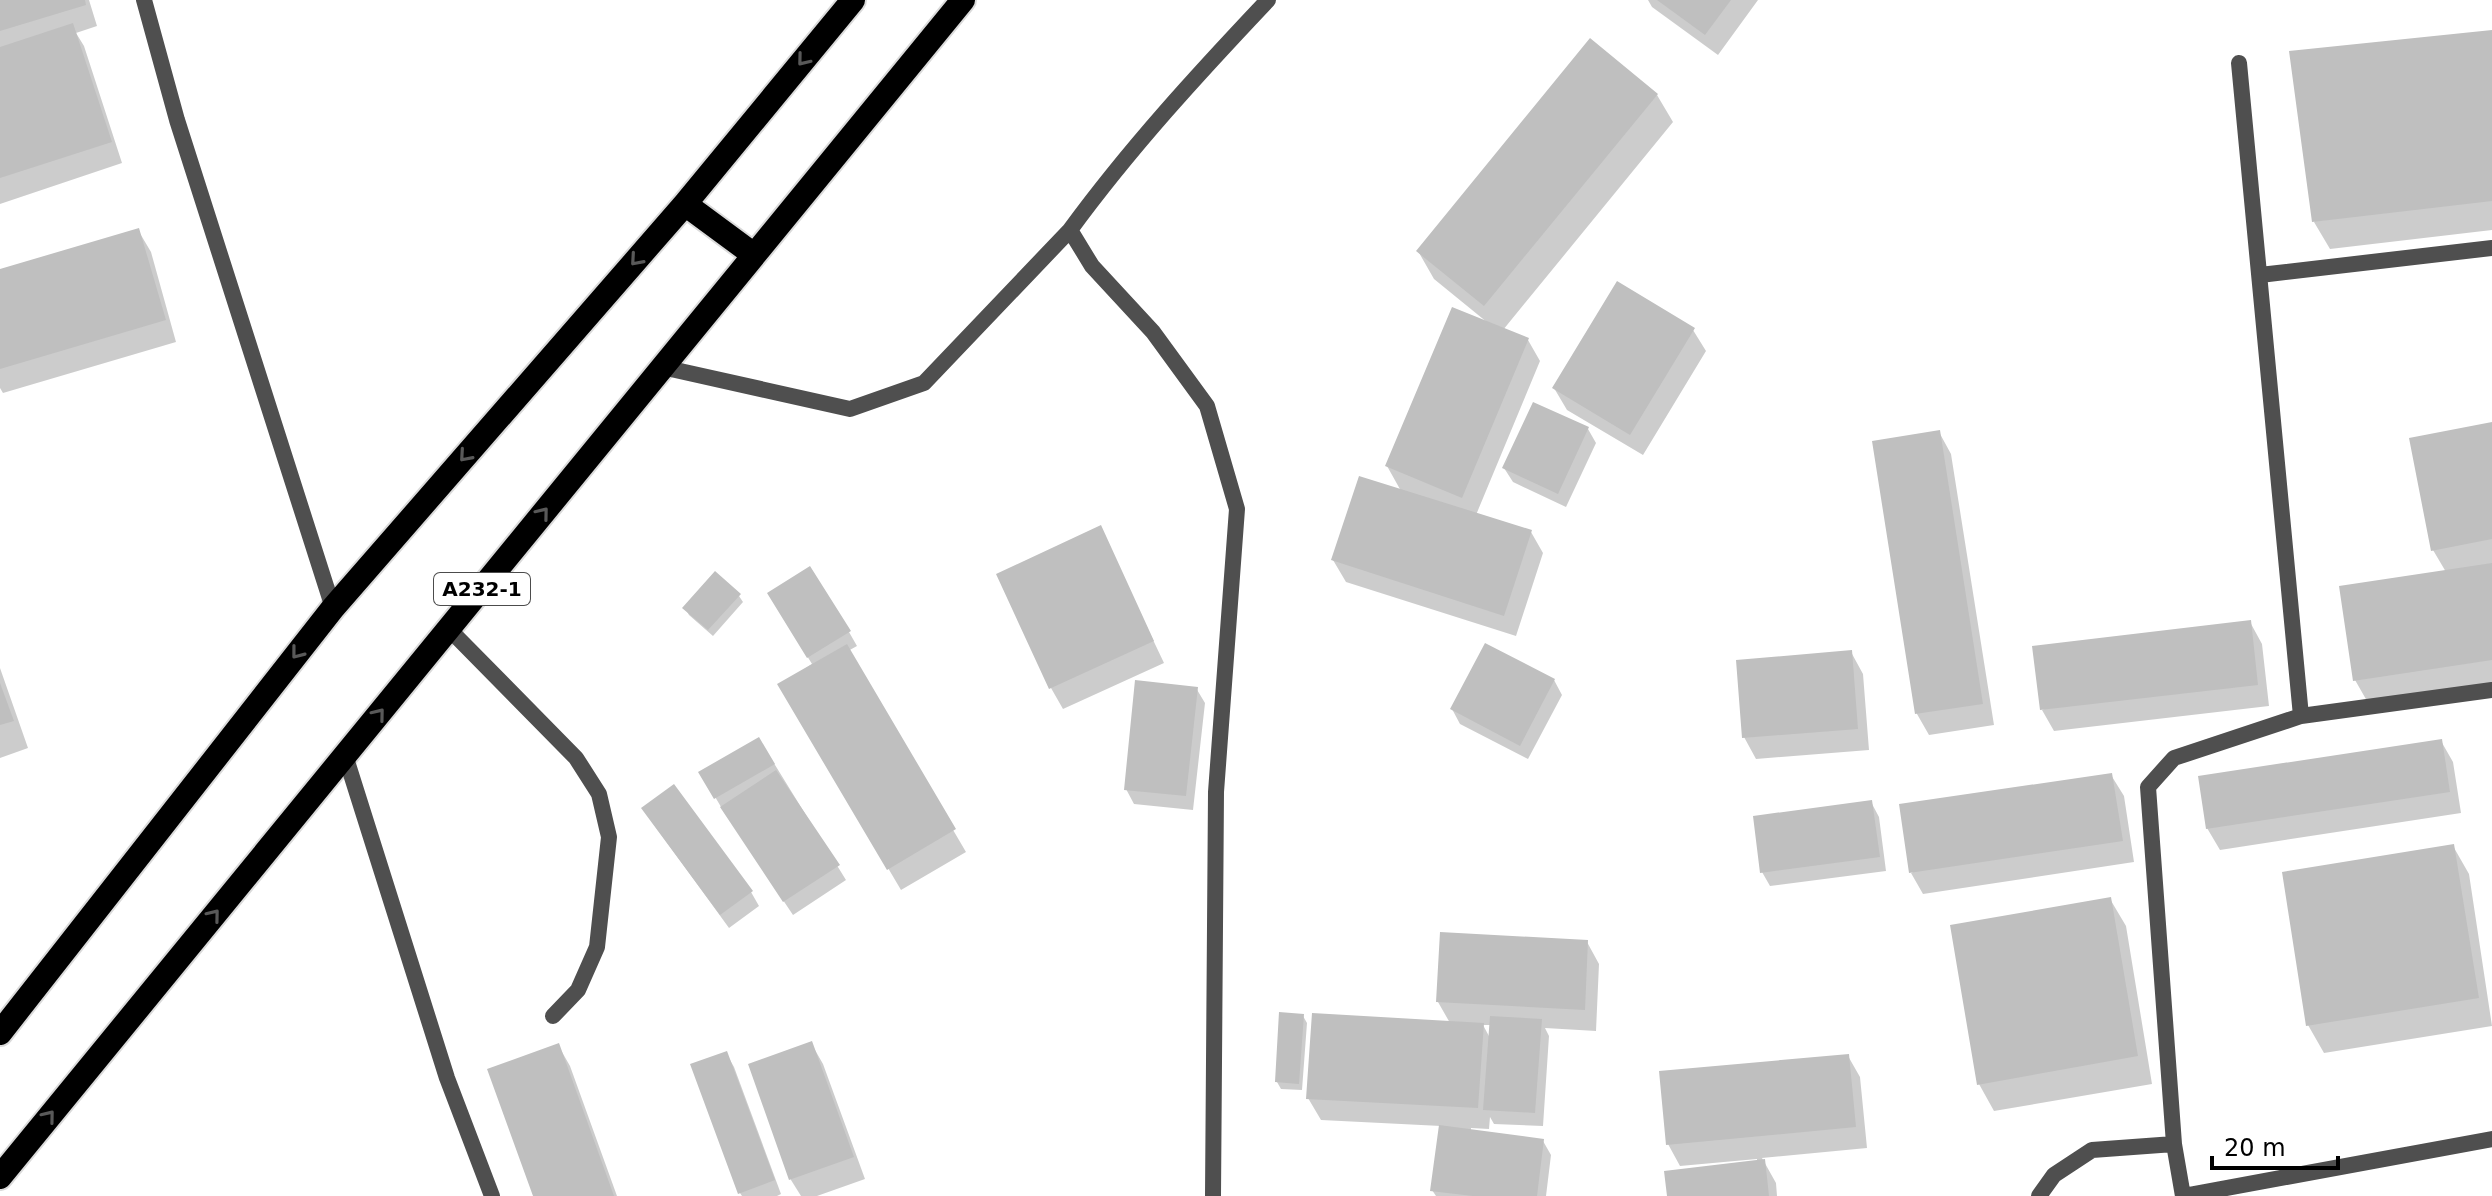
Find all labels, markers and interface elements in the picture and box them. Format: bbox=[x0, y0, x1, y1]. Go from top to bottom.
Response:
one-way arrow bbox=[798, 51, 813, 65]
one-way arrow bbox=[632, 250, 646, 265]
one-way arrow bbox=[461, 446, 475, 461]
one-way arrow bbox=[534, 507, 548, 522]
road number: A232-1 bbox=[434, 573, 530, 605]
one-way arrow bbox=[292, 645, 306, 659]
one-way arrow bbox=[369, 709, 384, 723]
one-way arrow bbox=[204, 910, 219, 924]
one-way arrow bbox=[40, 1111, 54, 1126]
scale bar bbox=[2212, 1120, 2338, 1170]
text: 20 m bbox=[2224, 1134, 2286, 1162]

